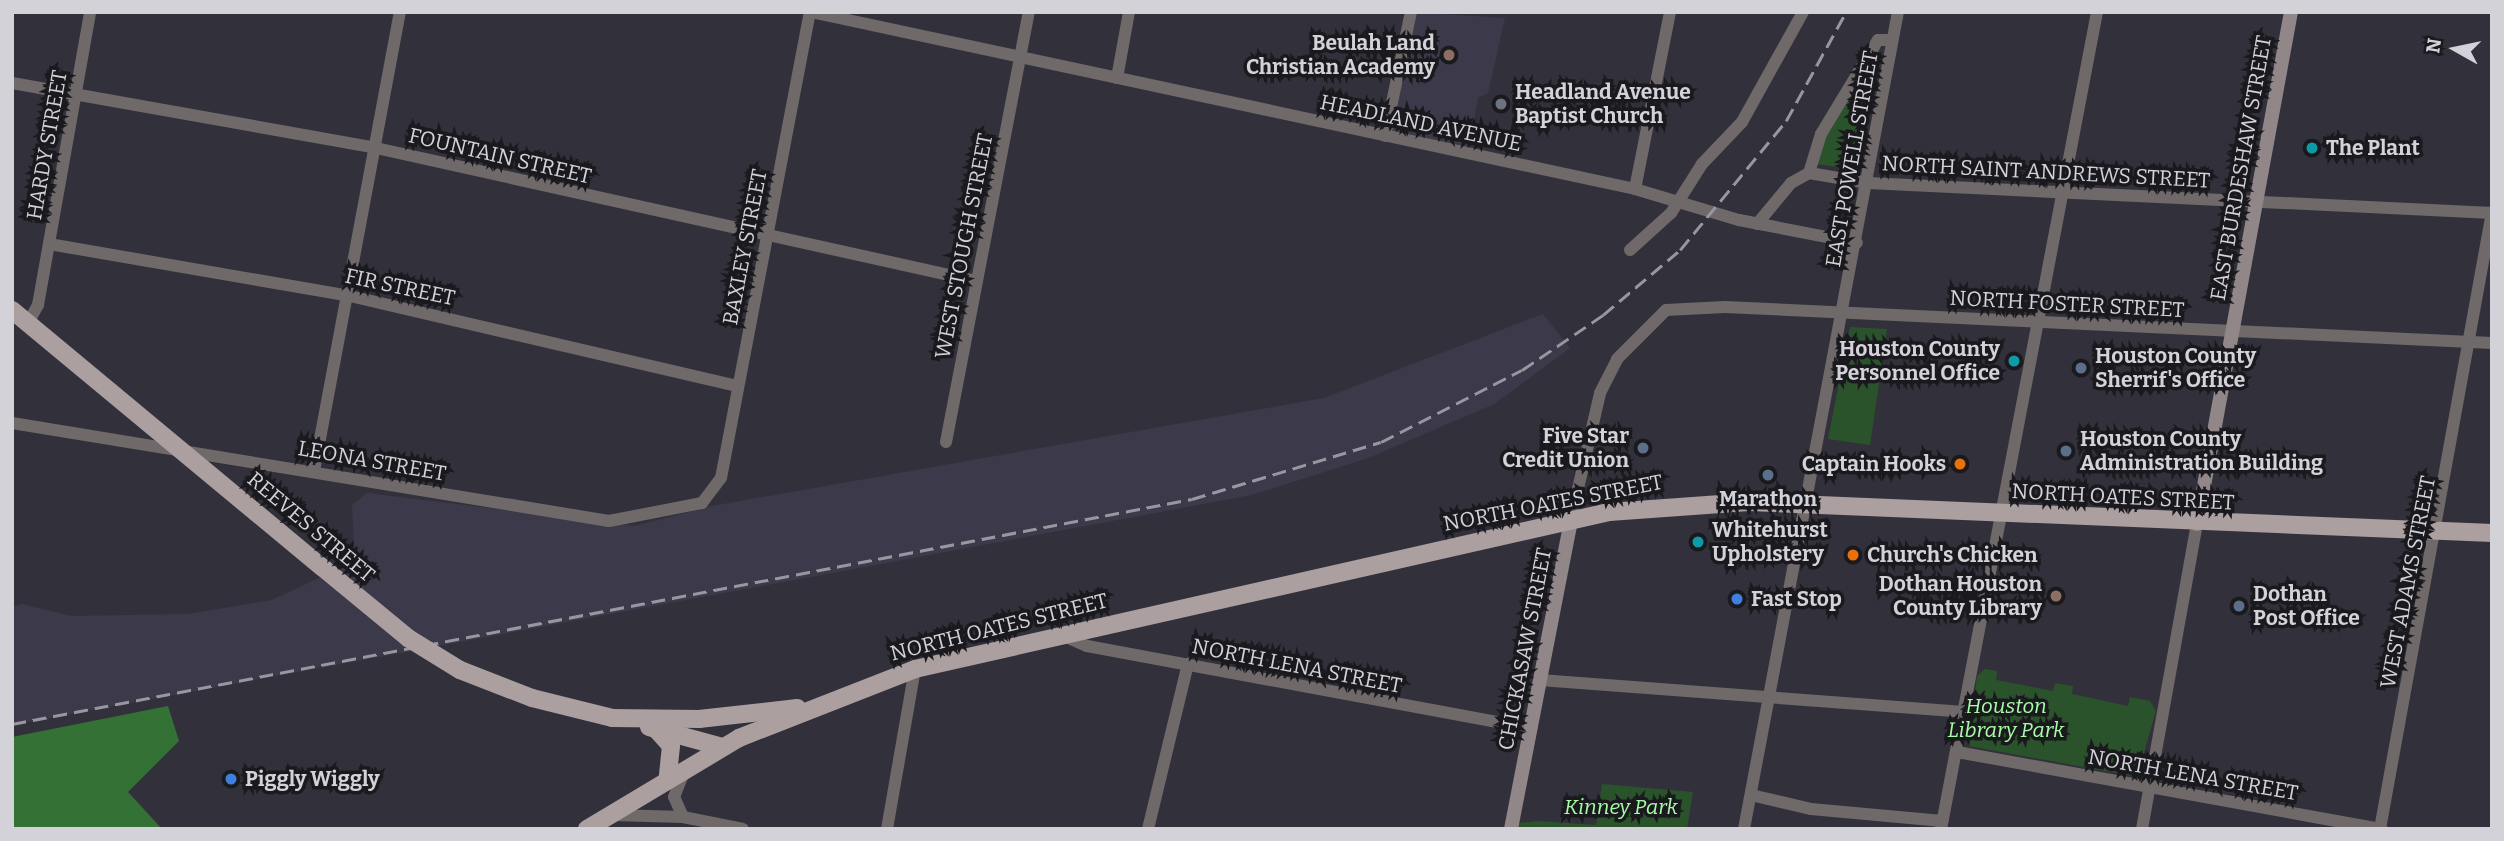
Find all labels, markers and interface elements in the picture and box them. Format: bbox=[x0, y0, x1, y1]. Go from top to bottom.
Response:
north arrow bbox=[2420, 14, 2490, 84]
place label: Beulah Land Christian Academy bbox=[1246, 30, 1435, 80]
street label: EAST BURDESHAW STREET bbox=[2205, 34, 2277, 302]
text: N bbox=[2421, 37, 2446, 55]
marker: Beulah Land Christian Academy bbox=[1441, 47, 1457, 63]
street label: EAST POWELL STREET bbox=[1821, 49, 1883, 269]
street label: HARDY STREET bbox=[21, 68, 73, 222]
place label: Headland Avenue Baptist Church bbox=[1515, 79, 1691, 129]
street label: HEADLAND AVENUE bbox=[1318, 89, 1524, 157]
marker: Headland Avenue Baptist Church bbox=[1493, 96, 1509, 112]
street label: FOUNTAIN STREET bbox=[406, 123, 594, 189]
street label: WEST STOUGH STREET bbox=[930, 131, 998, 361]
place label: The Plant bbox=[2326, 135, 2420, 161]
marker: The Plant bbox=[2304, 140, 2320, 156]
street label: NORTH SAINT ANDREWS STREET bbox=[1881, 151, 2211, 193]
street label: BAXLEY STREET bbox=[718, 167, 772, 327]
street label: FIR STREET bbox=[343, 263, 457, 311]
street label: NORTH FOSTER STREET bbox=[1949, 285, 2185, 323]
place label: Houston County Personnel Office bbox=[1835, 336, 2000, 386]
place label: Houston County Sherrif's Office bbox=[2095, 343, 2256, 393]
marker: Houston County Personnel Office bbox=[2006, 353, 2022, 369]
marker: Houston County Sherrif's Office bbox=[2073, 360, 2089, 376]
place label: Five Star Credit Union bbox=[1502, 423, 1629, 473]
place label: Houston County Administration Building bbox=[2080, 426, 2323, 476]
street label: LEONA STREET bbox=[296, 436, 448, 486]
marker: Five Star Credit Union bbox=[1635, 440, 1651, 456]
marker: Houston County Administration Building bbox=[2058, 443, 2074, 459]
place label: Captain Hooks bbox=[1802, 451, 1946, 477]
marker: Captain Hooks bbox=[1952, 456, 1968, 472]
street label: REEVES STREET bbox=[242, 467, 380, 587]
marker: Marathon bbox=[1760, 467, 1776, 483]
street label: NORTH OATES STREET bbox=[1441, 469, 1665, 537]
street label: WEST ADAMS STREET bbox=[2375, 474, 2441, 690]
street label: NORTH OATES STREET bbox=[2011, 479, 2235, 515]
place label: Marathon bbox=[1719, 486, 1817, 512]
place label: Whitehurst Upholstery bbox=[1712, 517, 1828, 567]
marker: Whitehurst Upholstery bbox=[1690, 534, 1706, 550]
place label: Church's Chicken bbox=[1867, 542, 2038, 568]
street label: CHICKASAW STREET bbox=[1493, 546, 1557, 752]
marker: Church's Chicken bbox=[1845, 547, 1861, 563]
place label: Dothan Houston County Library bbox=[1879, 571, 2042, 621]
place label: Dothan Post Office bbox=[2253, 581, 2360, 631]
place label: Fast Stop bbox=[1751, 586, 1842, 612]
street label: NORTH OATES STREET bbox=[888, 588, 1110, 666]
marker: Dothan Houston County Library bbox=[2048, 588, 2064, 604]
marker: Fast Stop bbox=[1729, 591, 1745, 607]
marker: Dothan Post Office bbox=[2231, 598, 2247, 614]
street label: NORTH LENA STREET bbox=[1190, 633, 1404, 699]
park label: Houston Library Park bbox=[1948, 693, 2064, 743]
street label: NORTH LENA STREET bbox=[2086, 744, 2300, 806]
place label: Piggly Wiggly bbox=[245, 766, 380, 792]
marker: Piggly Wiggly bbox=[223, 771, 239, 787]
park label: Kinney Park bbox=[1564, 794, 1678, 820]

